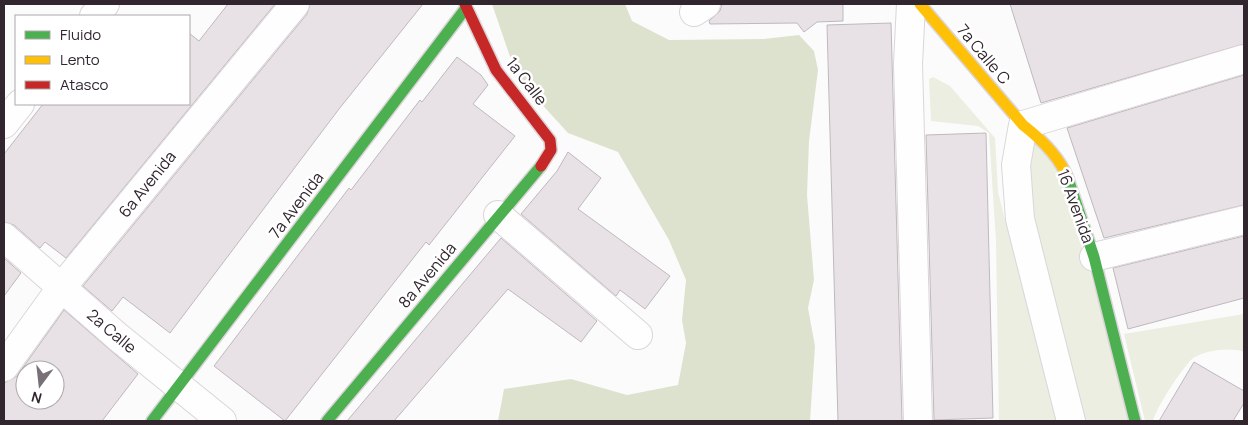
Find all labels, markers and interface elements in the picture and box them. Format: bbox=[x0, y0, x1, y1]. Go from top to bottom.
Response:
legend bbox=[15, 15, 190, 105]
street label: 7a Calle C bbox=[952, 19, 1016, 89]
text: Fluido bbox=[60, 24, 101, 45]
text: Lento bbox=[60, 49, 100, 70]
street label: 1a Calle bbox=[501, 52, 553, 110]
text: Atasco bbox=[60, 74, 108, 95]
street label: 6a Avenida bbox=[113, 146, 181, 222]
street label: 16 Avenida bbox=[1052, 166, 1100, 246]
street label: 7a Avenida bbox=[264, 167, 328, 243]
street label: 8a Avenida bbox=[393, 238, 461, 312]
street label: 2a Calle bbox=[83, 304, 141, 358]
north arrow bbox=[15, 360, 65, 410]
text: N bbox=[29, 388, 44, 409]

